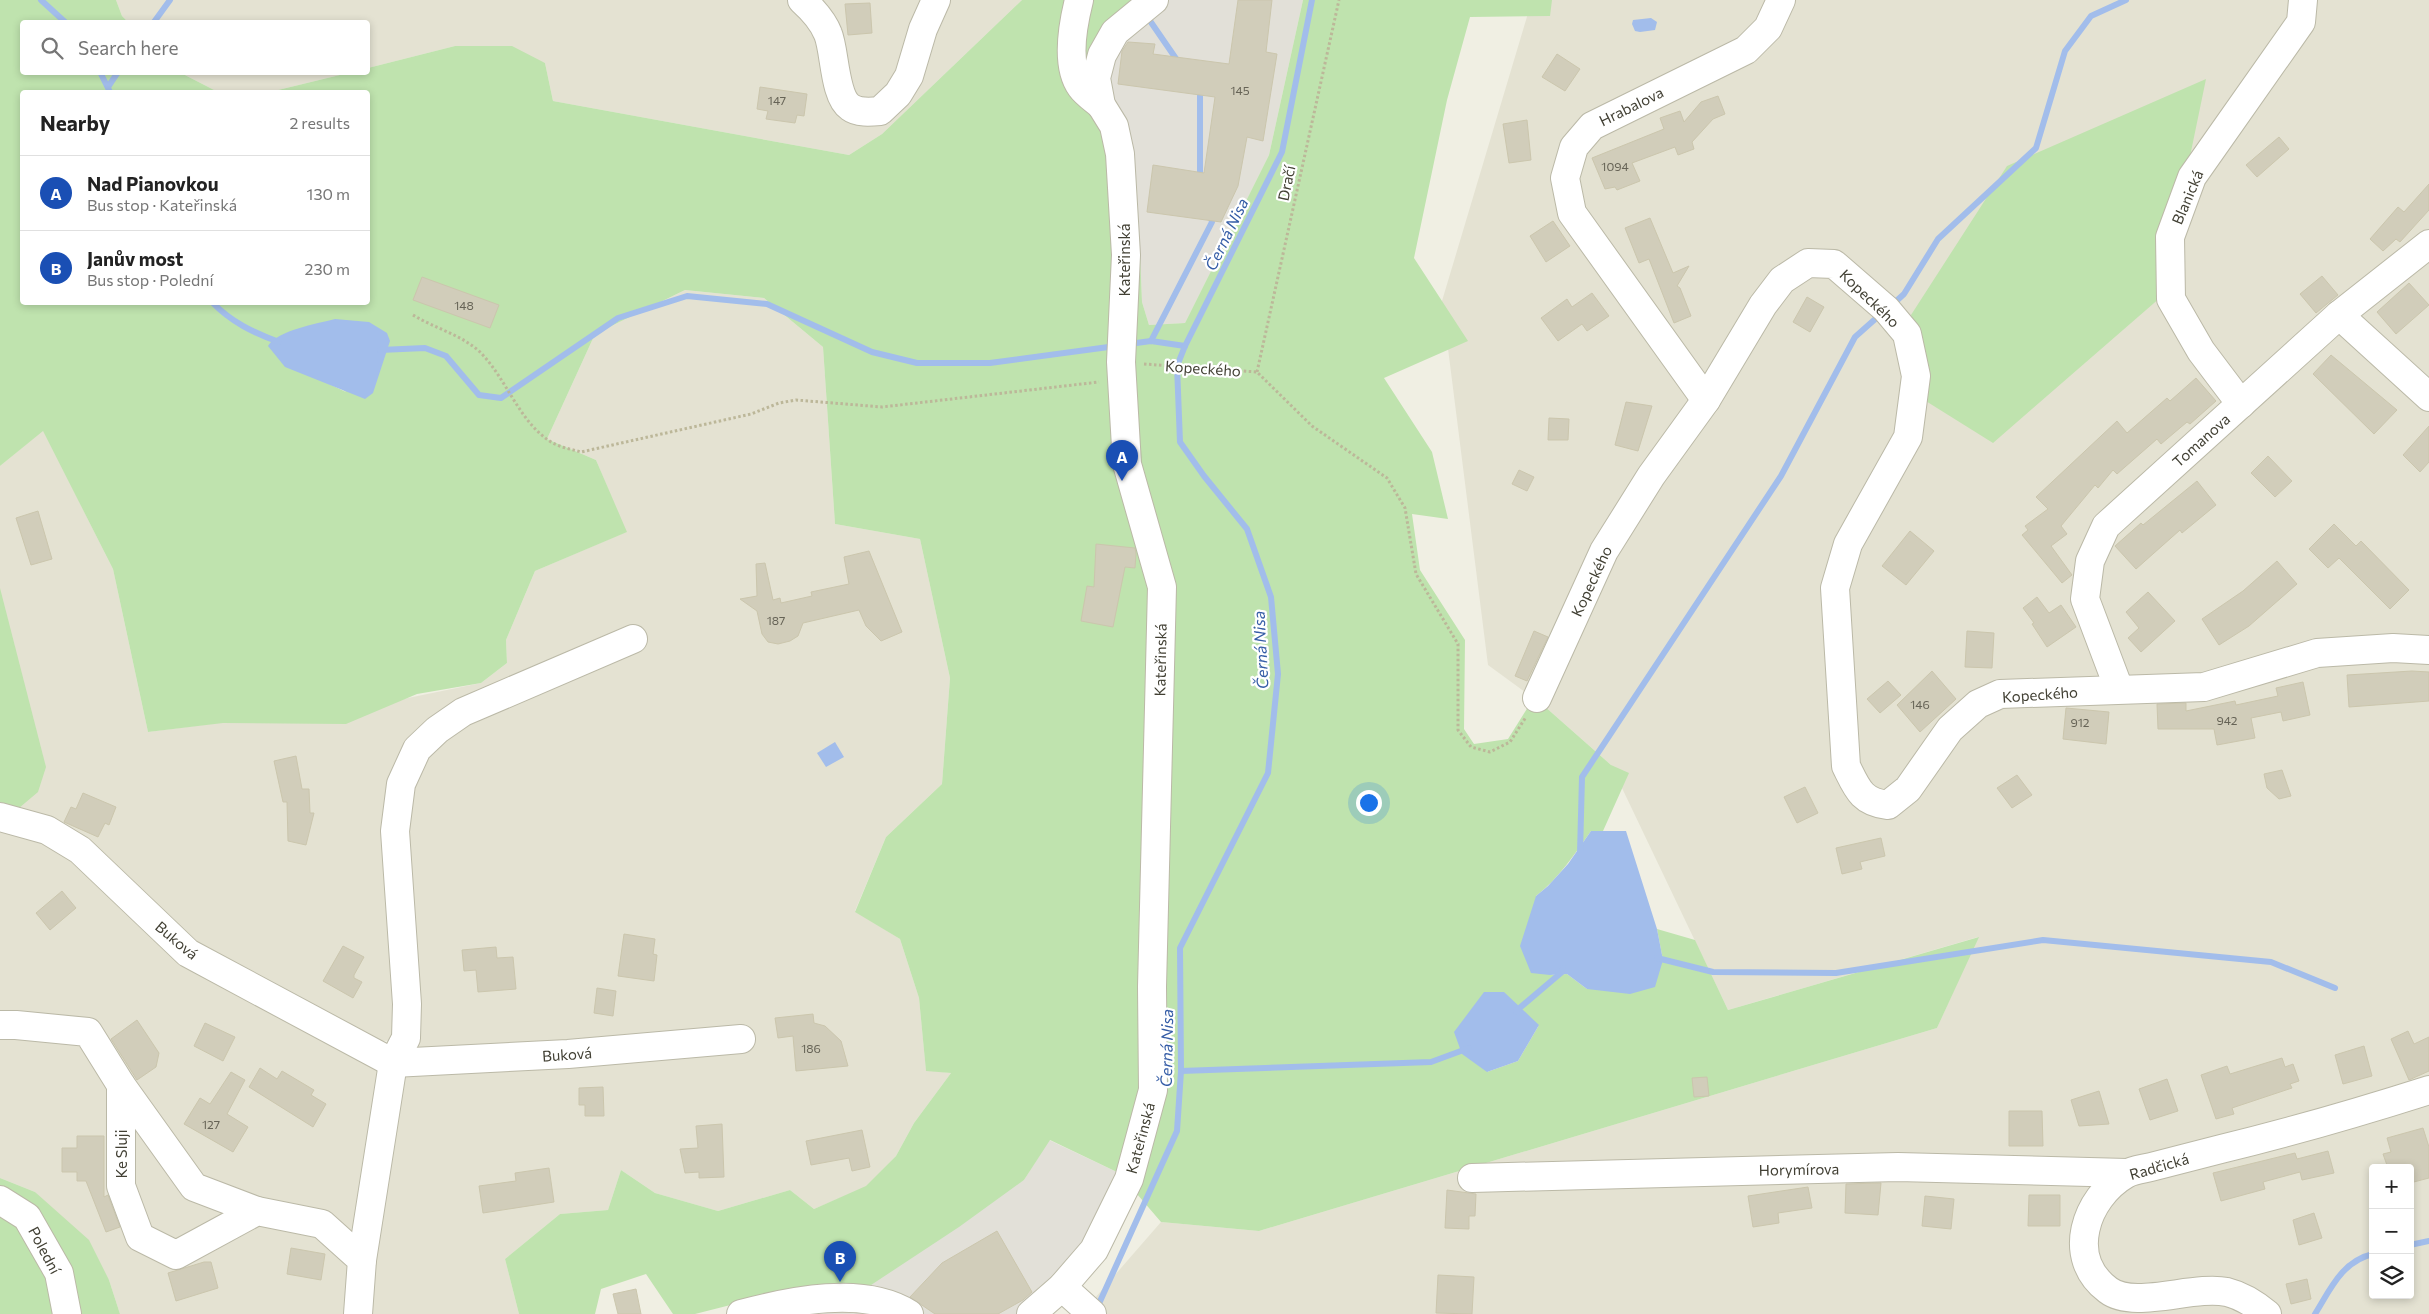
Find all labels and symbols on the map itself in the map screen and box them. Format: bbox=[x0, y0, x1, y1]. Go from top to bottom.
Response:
house number: 145 bbox=[1230, 83, 1250, 97]
street label: Hrabalova bbox=[1596, 83, 1666, 129]
house number: 147 bbox=[768, 93, 786, 107]
house number: 1094 bbox=[1601, 159, 1629, 173]
street label: Dračí bbox=[1273, 162, 1299, 202]
street label: Blanická bbox=[2168, 167, 2206, 227]
water label: Černá Nisa bbox=[1200, 195, 1252, 273]
street label: Kateřinská bbox=[1115, 223, 1133, 297]
street label: Kopeckého bbox=[1836, 265, 1904, 331]
house number: 148 bbox=[454, 298, 474, 312]
street label: Kopeckého bbox=[1164, 356, 1242, 380]
street label: Tomanova bbox=[2169, 410, 2233, 470]
pin: A bbox=[1106, 440, 1138, 481]
street label: Kopeckého bbox=[1567, 543, 1615, 619]
water label: Černá Nisa bbox=[1248, 610, 1272, 690]
house number: 187 bbox=[767, 613, 785, 627]
street label: Kateřinská bbox=[1150, 623, 1170, 697]
street label: Kopeckého bbox=[2001, 682, 2079, 706]
house number: 146 bbox=[1910, 697, 1930, 711]
house number: 942 bbox=[2217, 713, 2238, 727]
house number: 912 bbox=[2070, 715, 2090, 729]
your location bbox=[1356, 790, 1382, 816]
street label: Buková bbox=[152, 917, 202, 963]
water label: Černá Nisa bbox=[1156, 1009, 1176, 1087]
house number: 186 bbox=[801, 1041, 821, 1055]
street label: Buková bbox=[541, 1043, 593, 1065]
street label: Kateřinská bbox=[1122, 1100, 1158, 1176]
house number: 127 bbox=[202, 1117, 220, 1131]
street label: Ke Sluji bbox=[112, 1130, 130, 1178]
street label: Radčická bbox=[2127, 1149, 2191, 1183]
street label: Horymírova bbox=[1758, 1159, 1840, 1179]
street label: Polední bbox=[25, 1223, 65, 1278]
pin: B bbox=[824, 1241, 856, 1282]

